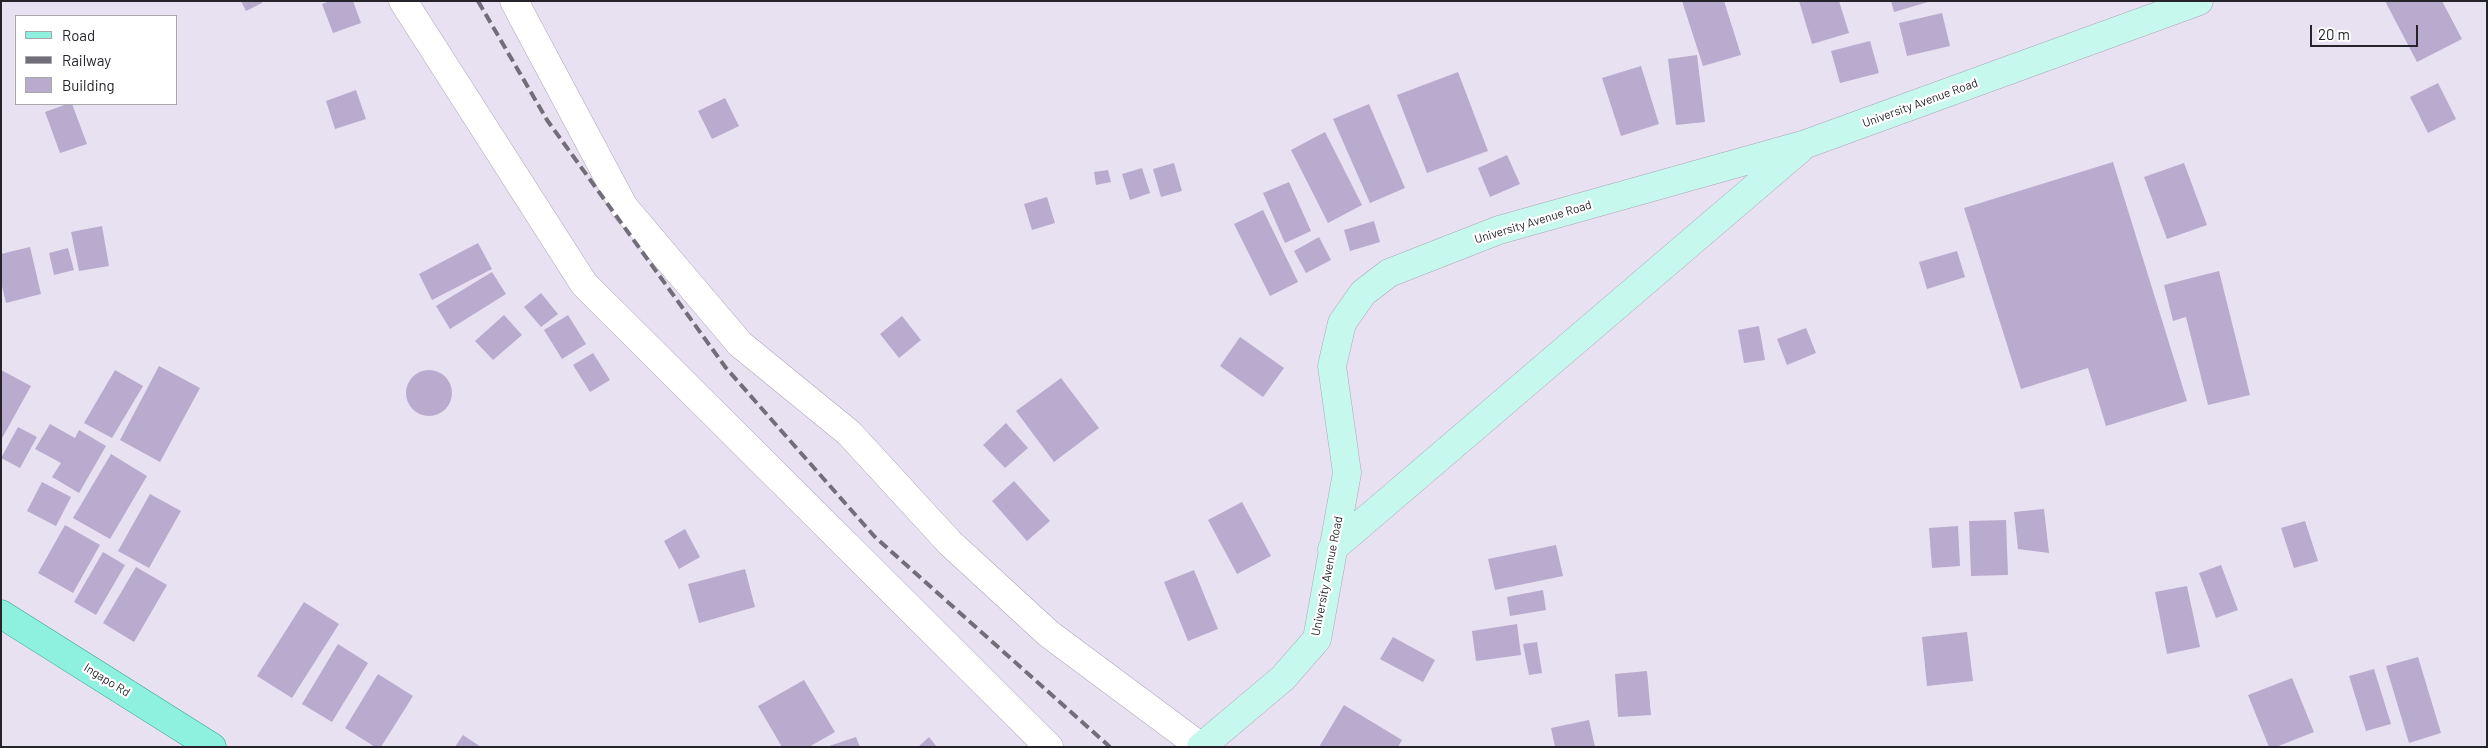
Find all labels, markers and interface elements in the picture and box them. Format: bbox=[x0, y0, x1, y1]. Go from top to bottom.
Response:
legend bbox=[15, 15, 178, 105]
scale bar bbox=[2313, 15, 2420, 47]
text: 20 m bbox=[2318, 25, 2350, 43]
text: Road bbox=[62, 26, 95, 44]
text: Railway bbox=[62, 51, 111, 69]
street label: University Avenue Road bbox=[1860, 75, 1980, 131]
text: Building bbox=[62, 76, 115, 94]
street label: University Avenue Road bbox=[1473, 197, 1593, 247]
street label: University Avenue Road bbox=[1308, 515, 1346, 637]
street label: Ingapo Rd bbox=[81, 660, 133, 700]

